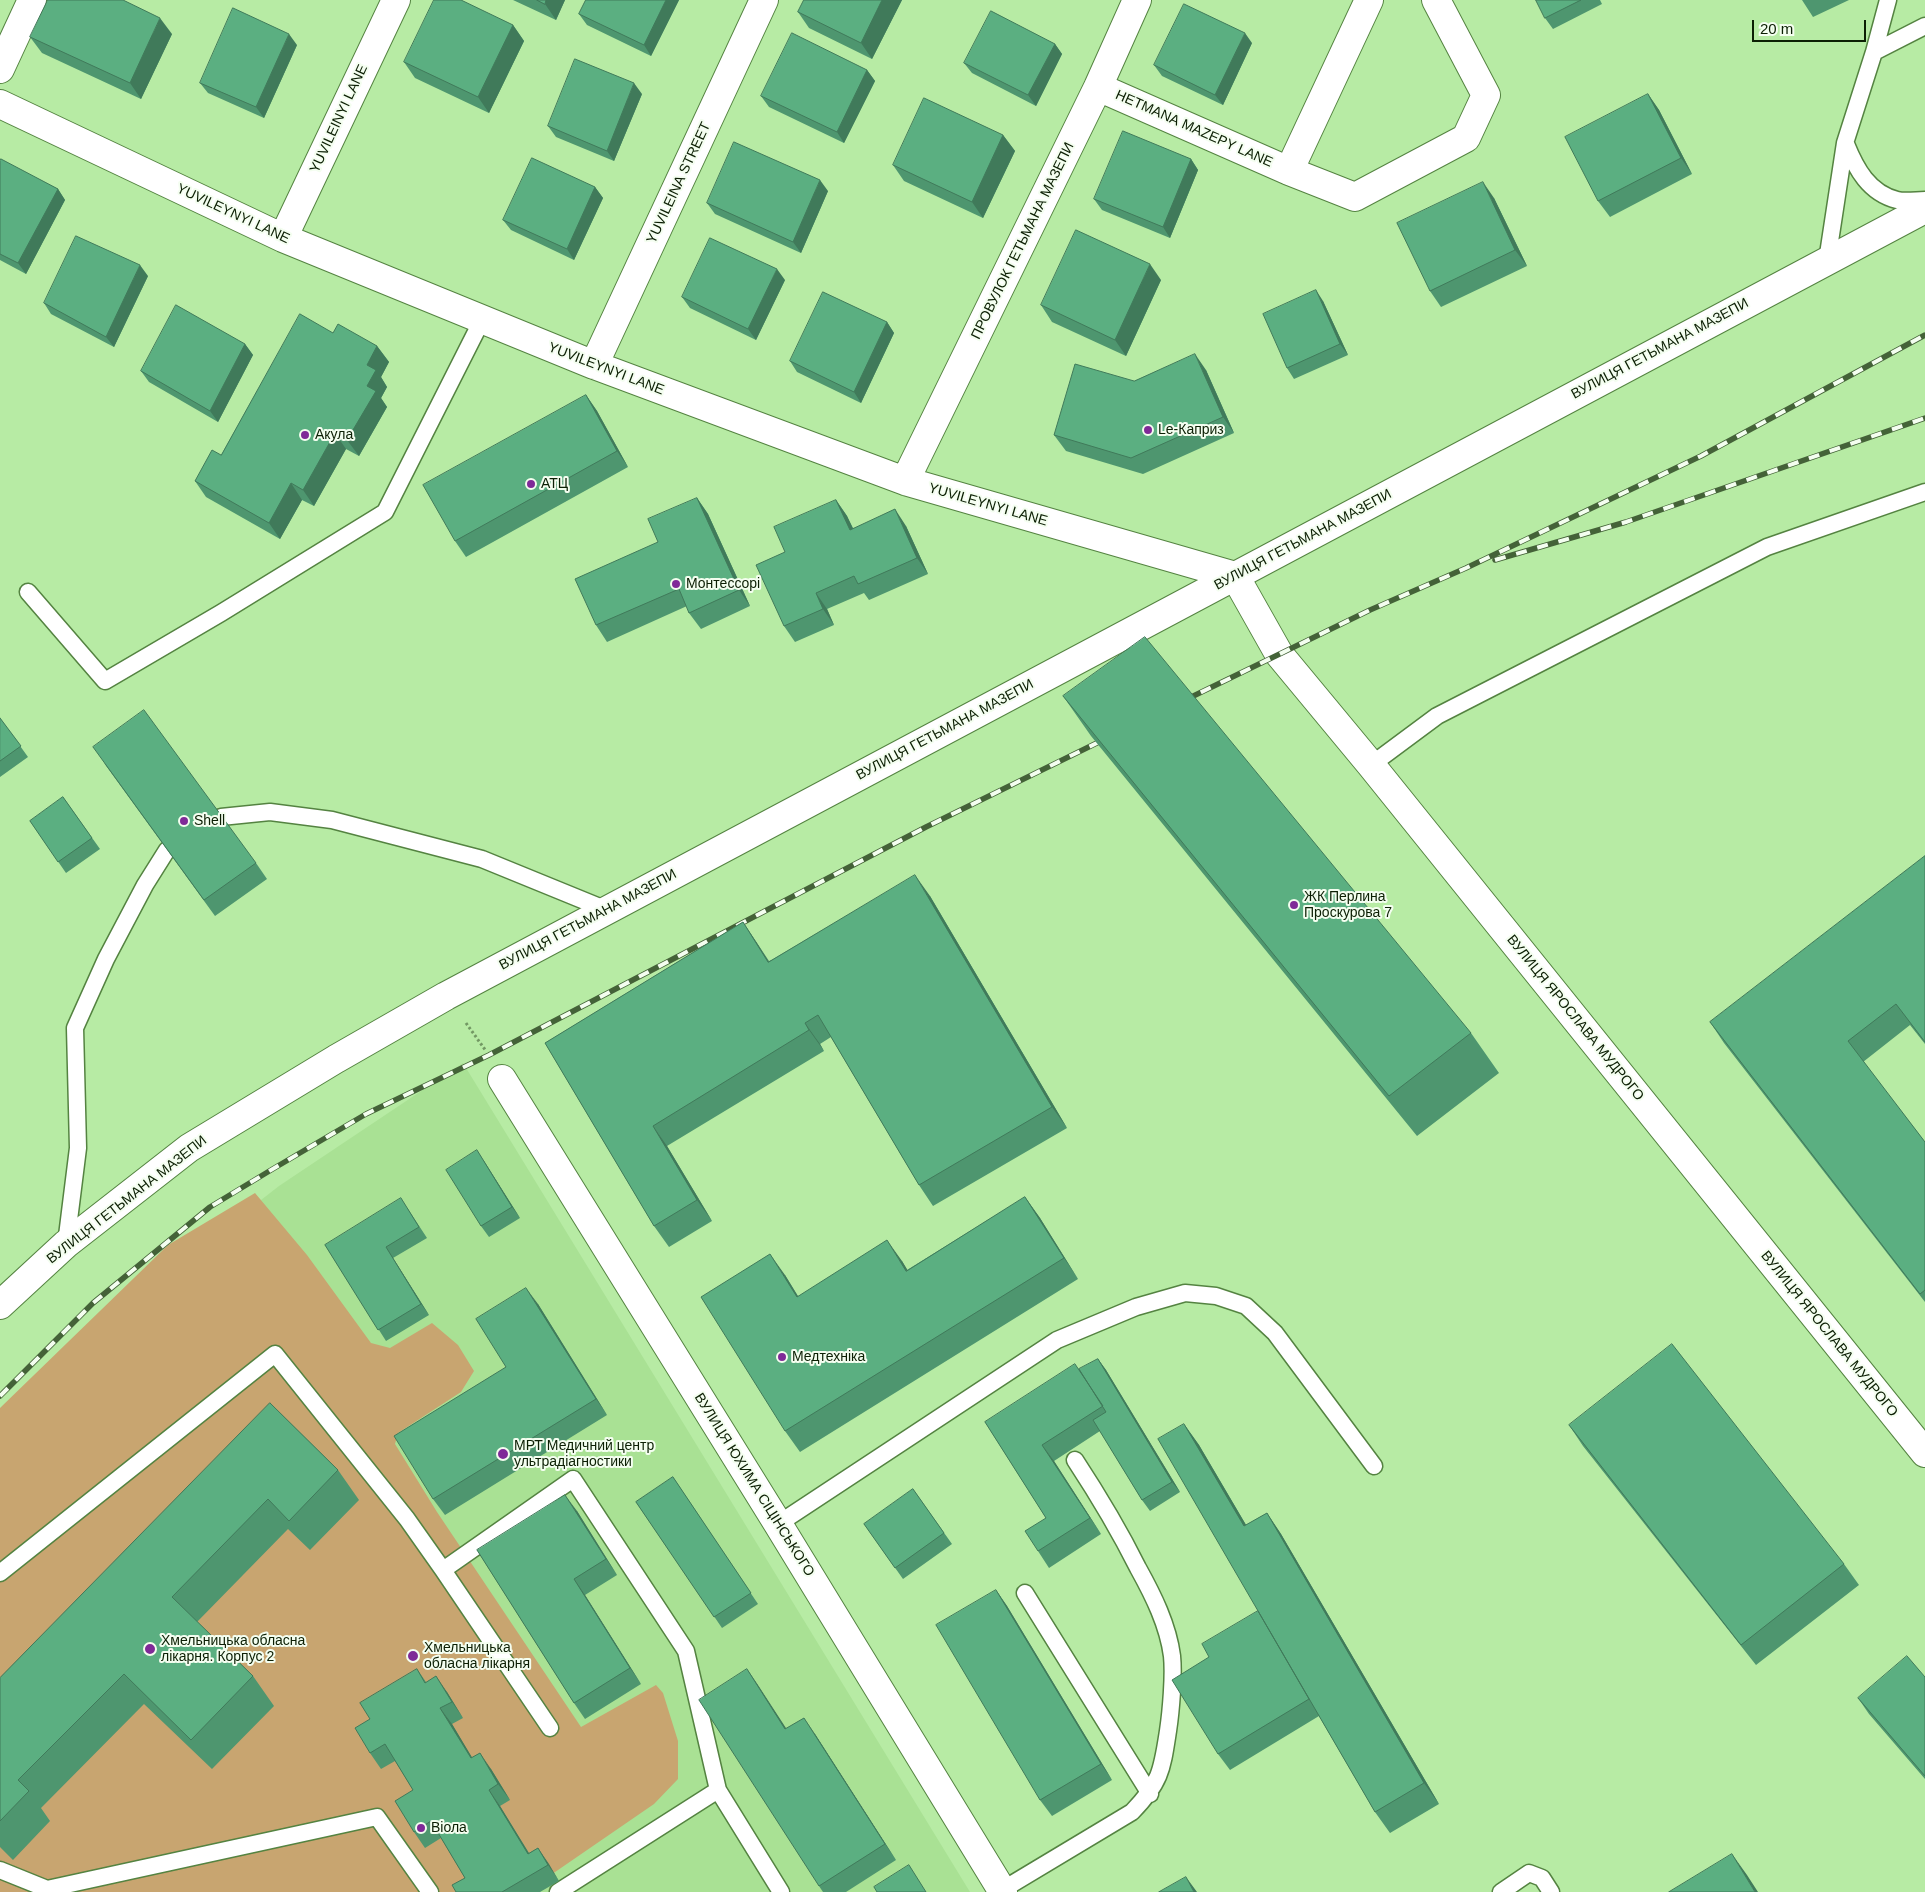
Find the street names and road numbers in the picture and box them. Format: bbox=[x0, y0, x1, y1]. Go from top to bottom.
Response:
street label: YUVILEINYI LANE bbox=[307, 62, 371, 176]
street label: HETMANA MAZEPY LANE bbox=[1113, 87, 1275, 171]
street label: YUVILEINA STREET bbox=[643, 120, 715, 246]
street label: ПРОВУЛОК ГЕТЬМАНА МАЗЕПИ bbox=[968, 140, 1078, 342]
street label: YUVILEYNYI LANE bbox=[174, 180, 292, 248]
street label: ВУЛИЦЯ ГЕТЬМАНА МАЗЕПИ bbox=[1568, 295, 1752, 403]
street label: YUVILEYNYI LANE bbox=[546, 339, 666, 399]
street label: YUVILEYNYI LANE bbox=[927, 480, 1049, 530]
street label: ВУЛИЦЯ ГЕТЬМАНА МАЗЕПИ bbox=[1211, 486, 1395, 594]
street label: ВУЛИЦЯ ГЕТЬМАНА МАЗЕПИ bbox=[853, 676, 1037, 784]
street label: ВУЛИЦЯ ГЕТЬМАНА МАЗЕПИ bbox=[496, 866, 680, 974]
street label: ВУЛИЦЯ ЯРОСЛАВА МУДРОГО bbox=[1503, 932, 1647, 1104]
street label: ВУЛИЦЯ ГЕТЬМАНА МАЗЕПИ bbox=[44, 1132, 210, 1268]
street label: ВУЛИЦЯ ЯРОСЛАВА МУДРОГО bbox=[1757, 1248, 1901, 1420]
street label: ВУЛИЦЯ ЮХИМА СІЦІНСЬКОГО bbox=[690, 1390, 818, 1580]

